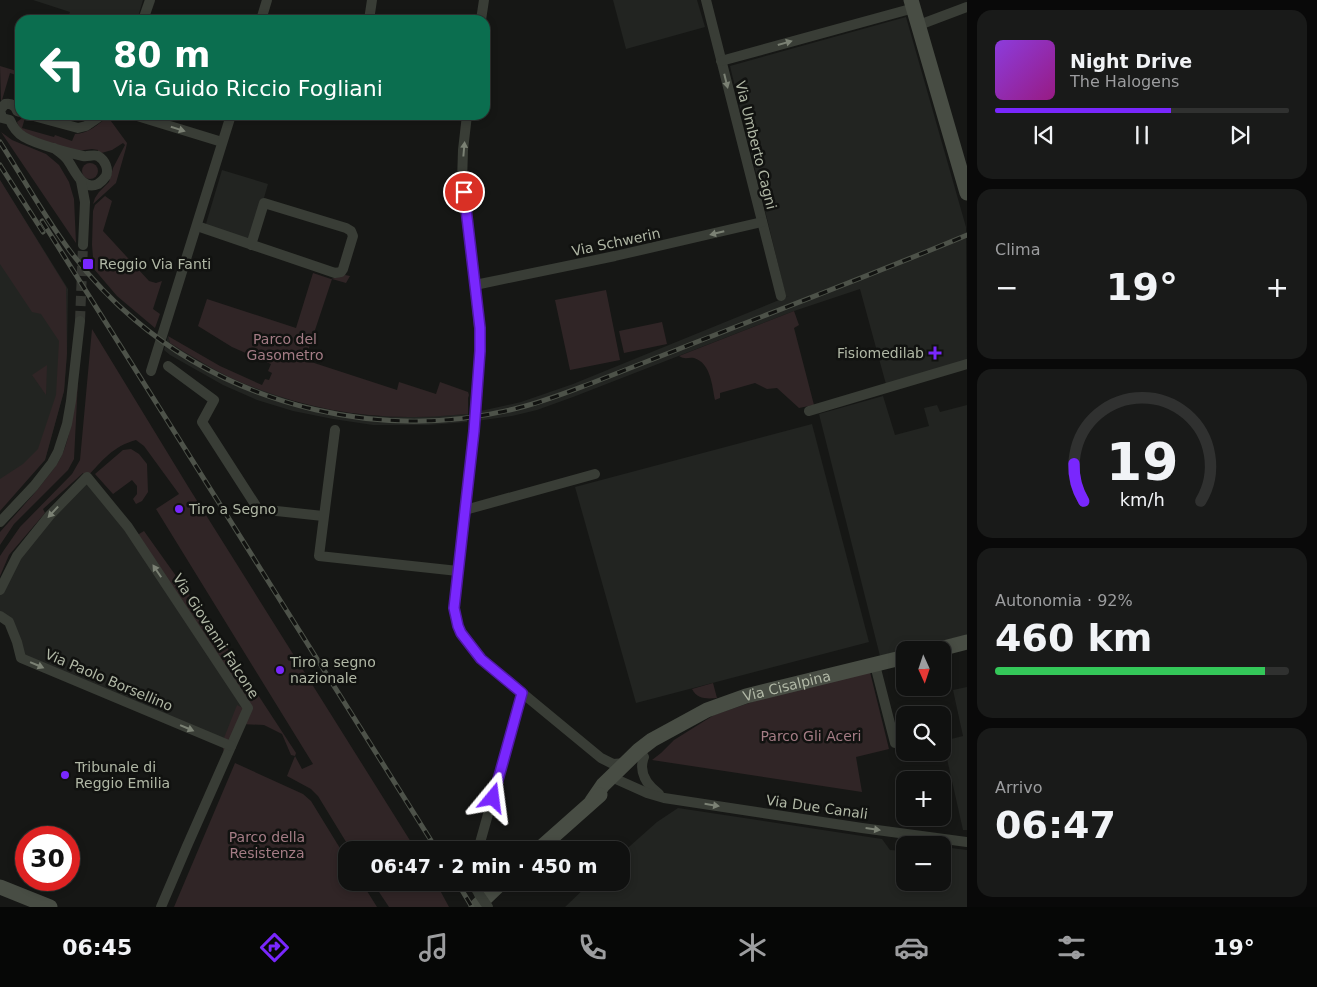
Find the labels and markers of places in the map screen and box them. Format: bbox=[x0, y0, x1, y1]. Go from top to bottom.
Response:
pin bbox=[443, 171, 485, 213]
place label: Reggio Via Fanti bbox=[99, 256, 211, 272]
marker: Reggio Via Fanti bbox=[81, 257, 95, 271]
place label: Fisiomedilab bbox=[837, 345, 924, 361]
marker: Fisiomedilab bbox=[928, 346, 942, 360]
place label: Tiro a Segno bbox=[188, 501, 276, 517]
marker: Tiro a Segno bbox=[173, 503, 185, 515]
place label: Tiro a segno nazionale bbox=[289, 654, 376, 686]
marker: Tiro a segno nazionale bbox=[274, 664, 286, 676]
place label: Tribunale di Reggio Emilia bbox=[74, 759, 170, 791]
marker: Tribunale di Reggio Emilia bbox=[59, 769, 71, 781]

